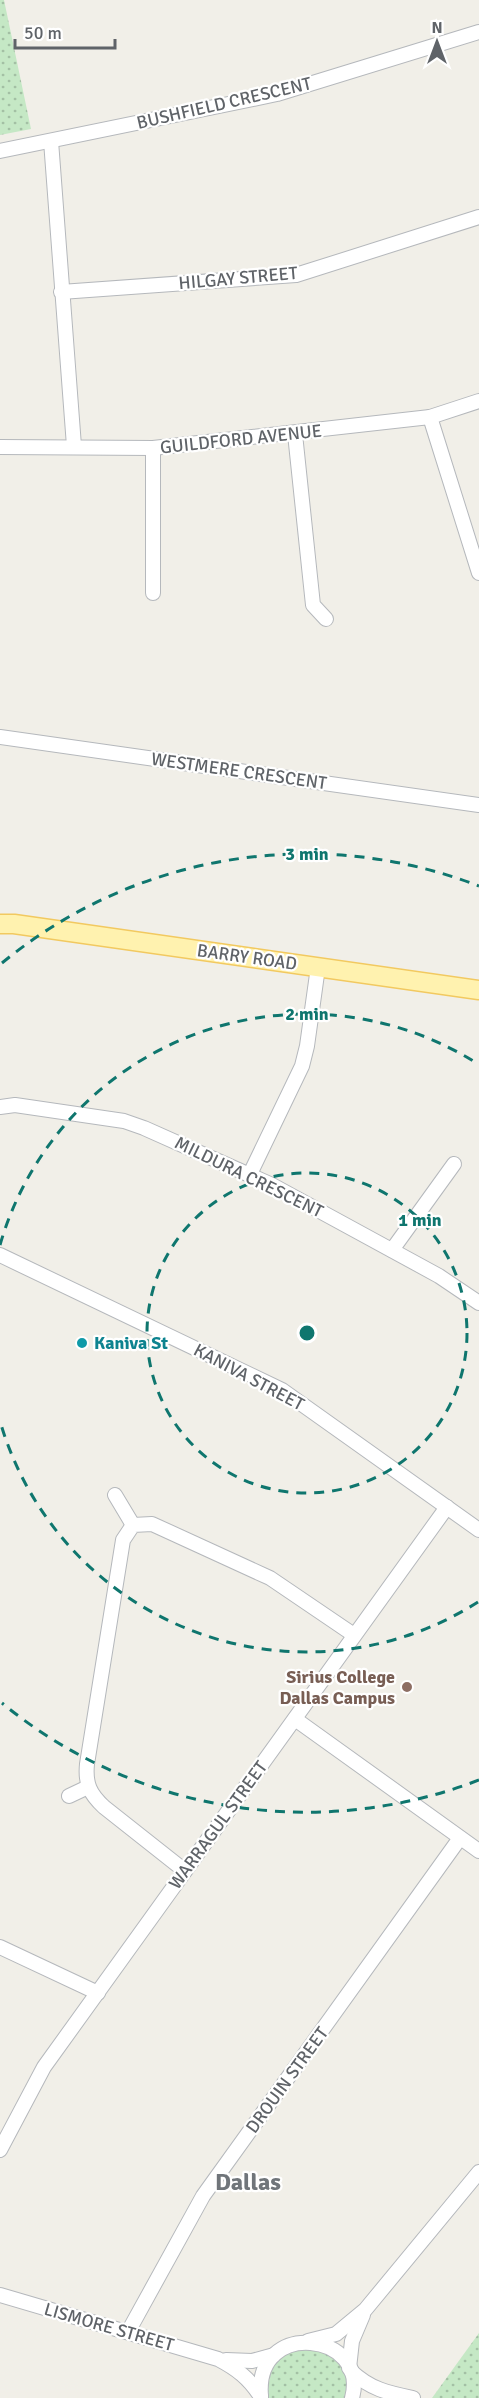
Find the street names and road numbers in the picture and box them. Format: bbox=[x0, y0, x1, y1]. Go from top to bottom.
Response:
street label: BUSHFIELD CRESCENT bbox=[134, 72, 314, 134]
street label: HILGAY STREET bbox=[178, 262, 299, 294]
street label: GUILDFORD AVENUE bbox=[159, 420, 323, 458]
street label: WESTMERE CRESCENT bbox=[150, 748, 328, 794]
street label: BARRY ROAD bbox=[195, 939, 299, 975]
street label: MILDURA CRESCENT bbox=[171, 1132, 327, 1223]
street label: KANIVA STREET bbox=[190, 1339, 308, 1415]
street label: WARRAGUL STREET bbox=[164, 1756, 272, 1894]
street label: DROUIN STREET bbox=[241, 2022, 333, 2137]
street label: LISMORE STREET bbox=[42, 2298, 177, 2356]

